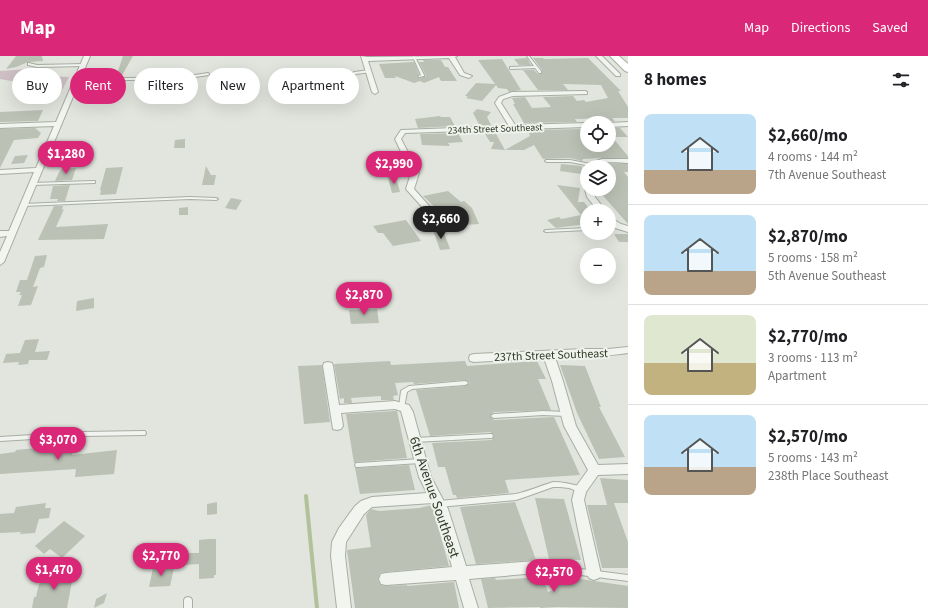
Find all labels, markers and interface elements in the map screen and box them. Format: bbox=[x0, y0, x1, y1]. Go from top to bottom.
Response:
text: Map bbox=[20, 15, 55, 42]
text: Map bbox=[744, 18, 769, 38]
text: Directions bbox=[791, 18, 850, 38]
text: Saved bbox=[872, 18, 908, 38]
chip: Buy bbox=[12, 68, 62, 104]
chip: Rent bbox=[70, 68, 126, 104]
chip: Filters bbox=[134, 68, 198, 104]
chip: New bbox=[206, 68, 260, 104]
chip: Apartment bbox=[268, 68, 359, 104]
text: 8 homes bbox=[644, 68, 706, 92]
icon: filters bbox=[890, 69, 912, 91]
map controls bbox=[580, 116, 616, 284]
button: locate bbox=[580, 116, 616, 152]
street label: 234th Street Southeast bbox=[447, 120, 543, 138]
text: $2,660/mo bbox=[768, 124, 848, 148]
icon: home bbox=[676, 130, 724, 178]
pin: $1,280 bbox=[33, 141, 99, 175]
text: $1,280 bbox=[47, 145, 85, 163]
text: 4 rooms · 144 m² bbox=[768, 148, 858, 166]
pin: $2,990 bbox=[361, 151, 427, 185]
text: $2,990 bbox=[375, 155, 413, 173]
button: layers bbox=[580, 160, 616, 196]
text: 7th Avenue Southeast bbox=[768, 166, 886, 184]
button: + bbox=[580, 204, 616, 240]
pin: $2,660 bbox=[408, 206, 474, 240]
text: $2,660 bbox=[422, 210, 460, 228]
text: $2,870/mo bbox=[768, 225, 848, 249]
icon: home bbox=[676, 231, 724, 279]
button: − bbox=[580, 248, 616, 284]
text: 5 rooms · 158 m² bbox=[768, 249, 858, 267]
text: 5th Avenue Southeast bbox=[768, 267, 886, 285]
pin: $2,870 bbox=[331, 282, 397, 316]
text: $2,870 bbox=[345, 286, 383, 304]
text: $2,770/mo bbox=[768, 325, 848, 349]
icon: home bbox=[676, 331, 724, 379]
street label: 237th Street Southeast bbox=[494, 345, 608, 366]
text: 3 rooms · 113 m² bbox=[768, 349, 858, 367]
text: Apartment bbox=[768, 367, 826, 385]
text: $2,570/mo bbox=[768, 425, 848, 449]
pin: $3,070 bbox=[25, 427, 91, 461]
text: $3,070 bbox=[39, 431, 77, 449]
icon: home bbox=[676, 431, 724, 479]
street label: 6th Avenue Southeast bbox=[404, 434, 464, 561]
text: 5 rooms · 143 m² bbox=[768, 449, 858, 467]
text: 238th Place Southeast bbox=[768, 467, 888, 485]
pin: $2,770 bbox=[128, 543, 194, 577]
text: $2,770 bbox=[142, 547, 180, 565]
pin: $1,470 bbox=[21, 557, 87, 591]
pin: $2,570 bbox=[521, 559, 587, 593]
text: $1,470 bbox=[35, 561, 73, 579]
text: $2,570 bbox=[535, 563, 573, 581]

